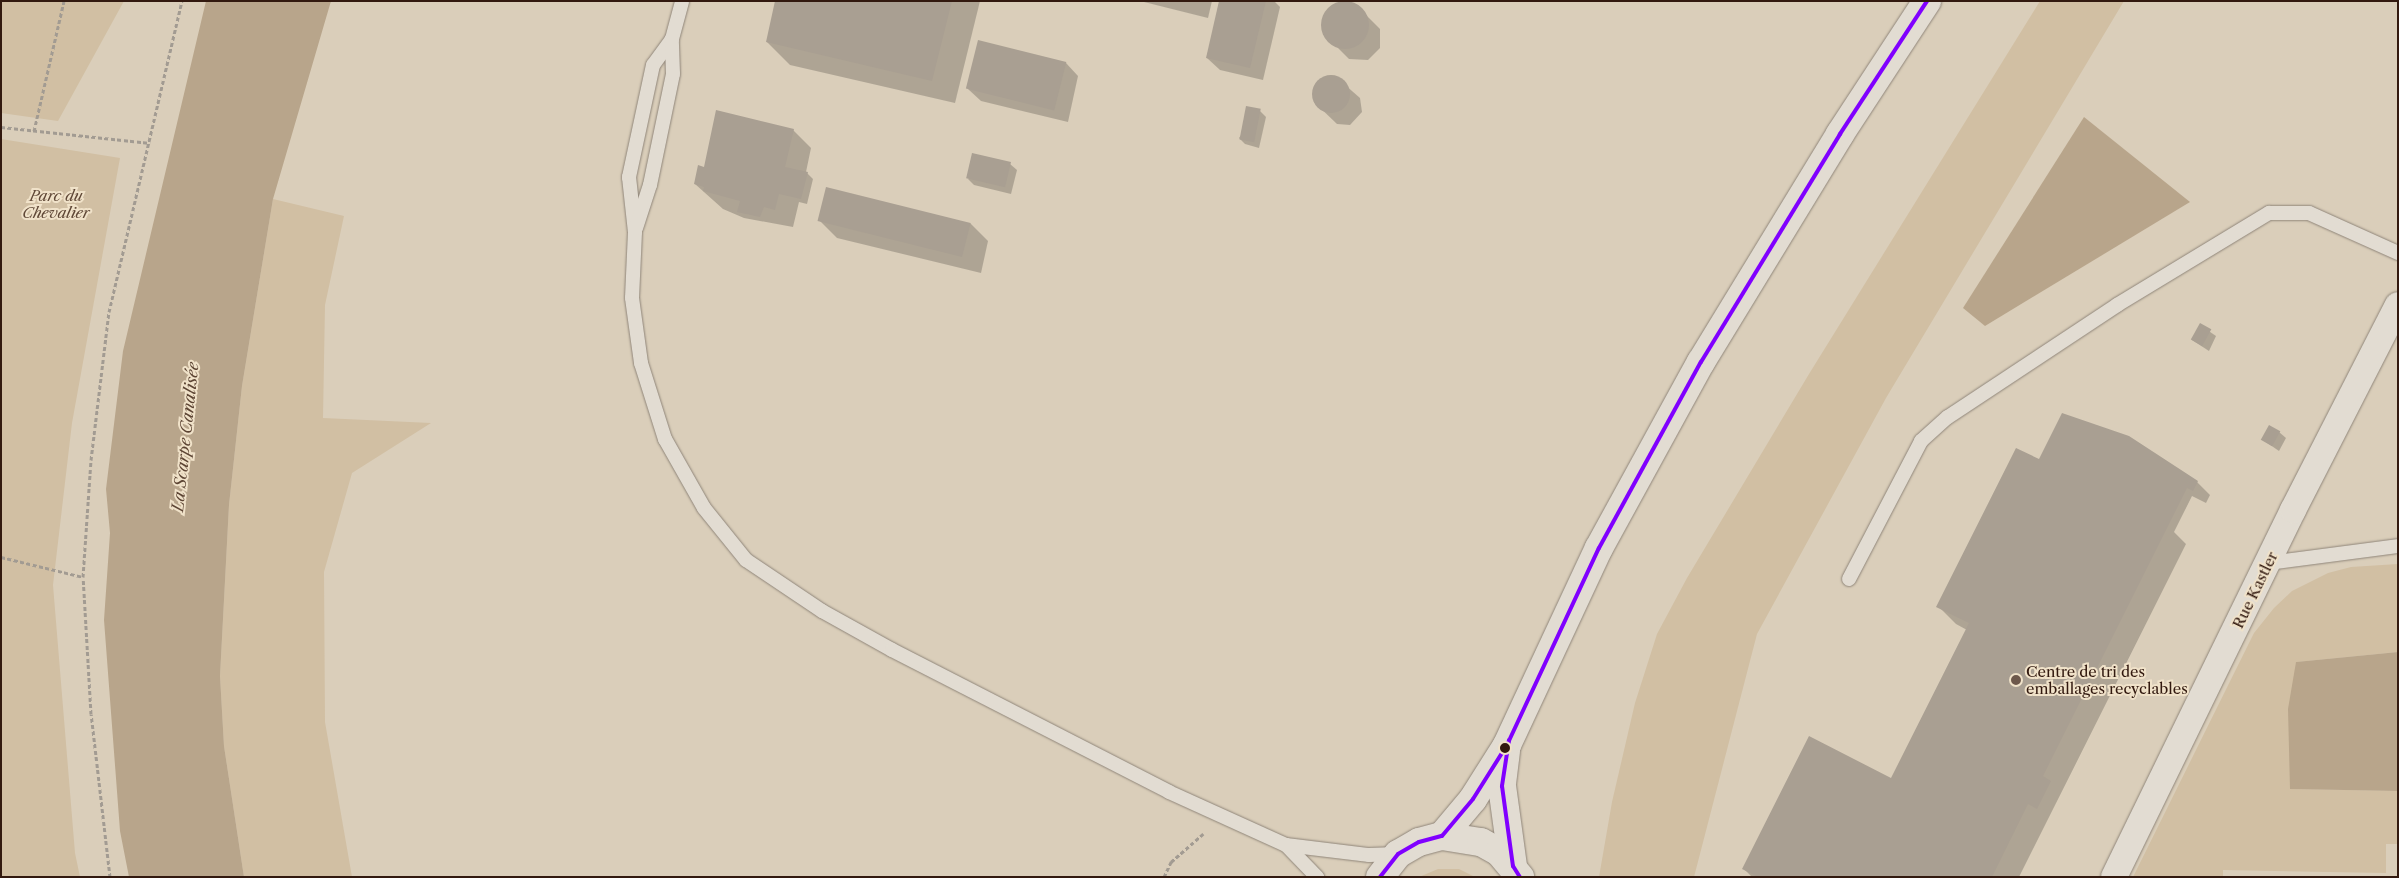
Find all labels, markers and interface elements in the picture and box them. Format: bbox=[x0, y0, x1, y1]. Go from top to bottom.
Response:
park label: Parc du Chevalier bbox=[22, 186, 90, 221]
water label: La Scarpe Canalisée bbox=[168, 361, 202, 513]
street label: Rue Kastler bbox=[2229, 549, 2281, 631]
place label: Centre de tri des emballages recyclables bbox=[2026, 662, 2188, 697]
marker: Centre de tri des emballages recyclables bbox=[2010, 674, 2022, 686]
unlabelled marker bbox=[1500, 743, 1510, 753]

